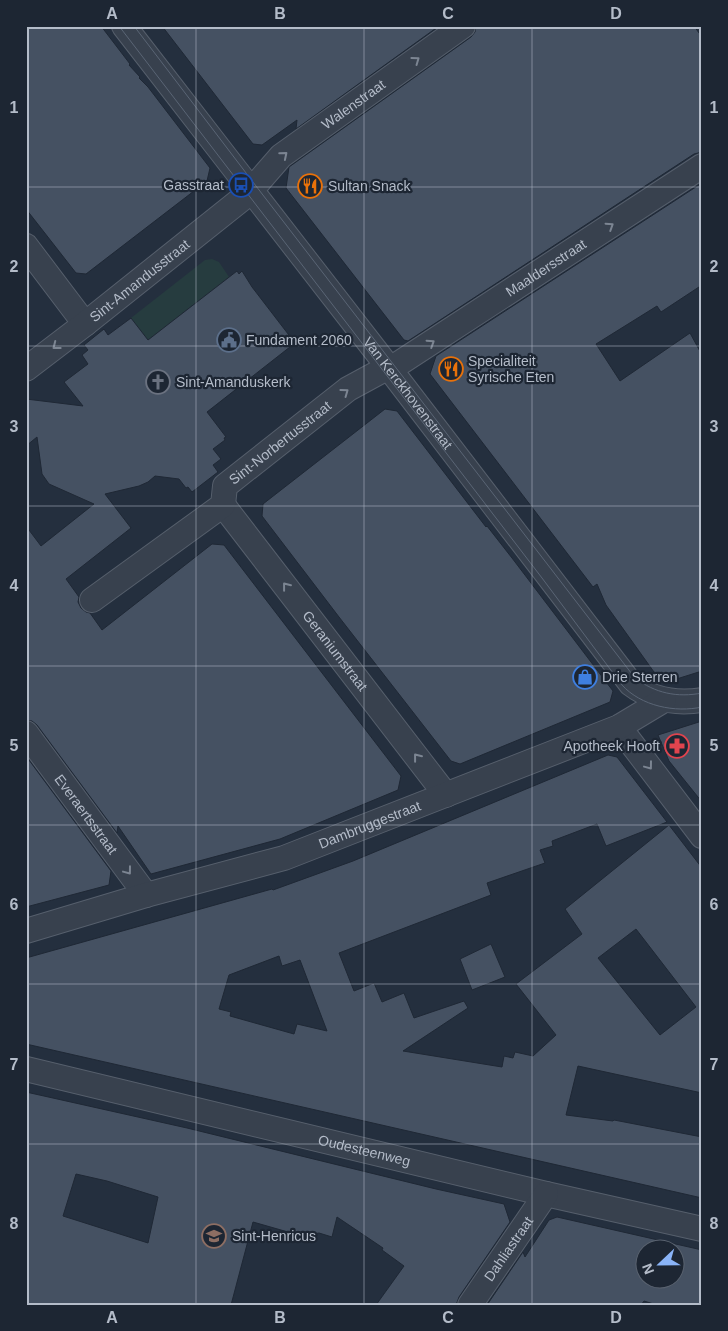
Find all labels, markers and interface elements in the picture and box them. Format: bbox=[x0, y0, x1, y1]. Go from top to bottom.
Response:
text: A bbox=[106, 5, 118, 22]
text: B bbox=[274, 5, 286, 22]
text: C bbox=[442, 5, 454, 22]
text: D bbox=[610, 5, 622, 22]
one-way arrow bbox=[410, 57, 419, 65]
street label: Walenstraat bbox=[319, 76, 388, 132]
text: 1 bbox=[10, 99, 19, 116]
text: 1 bbox=[710, 99, 719, 116]
one-way arrow bbox=[279, 151, 288, 160]
bus stop icon: Gasstraat bbox=[228, 172, 254, 198]
restaurant icon: Sultan Snack bbox=[297, 173, 323, 199]
place label: Gasstraat bbox=[163, 177, 224, 193]
place label: Sultan Snack bbox=[328, 178, 411, 194]
one-way arrow bbox=[605, 222, 614, 232]
street label: Sint-Amandusstraat bbox=[86, 236, 193, 325]
street label: Maaldersstraat bbox=[503, 236, 589, 300]
text: 2 bbox=[10, 258, 19, 275]
text: 2 bbox=[710, 258, 719, 275]
public building icon: Fundament 2060 bbox=[216, 327, 242, 353]
place label: Fundament 2060 bbox=[246, 332, 352, 348]
street label: Van Kerckhovenstraat bbox=[360, 334, 456, 452]
one-way arrow bbox=[425, 340, 434, 349]
one-way arrow bbox=[53, 341, 62, 349]
place label: Specialiteit Syrische Eten bbox=[468, 353, 554, 385]
restaurant icon: Specialiteit Syrische Eten bbox=[438, 356, 464, 382]
church icon: Sint-Amanduskerk bbox=[145, 369, 171, 395]
place label: Sint-Amanduskerk bbox=[176, 374, 291, 390]
one-way arrow bbox=[339, 389, 349, 398]
street label: Sint-Norbertusstraat bbox=[226, 397, 334, 488]
text: 3 bbox=[10, 418, 19, 435]
text: 3 bbox=[710, 418, 719, 435]
text: 4 bbox=[10, 577, 19, 594]
text: 4 bbox=[710, 577, 719, 594]
one-way arrow bbox=[283, 583, 291, 592]
street label: Geraniumstraat bbox=[299, 608, 371, 694]
shop icon: Drie Sterren bbox=[572, 664, 598, 690]
place label: Drie Sterren bbox=[602, 669, 677, 685]
pharmacy icon: Apotheek Hooft bbox=[664, 733, 690, 759]
text: 5 bbox=[10, 737, 19, 754]
text: 5 bbox=[710, 737, 719, 754]
place label: Apotheek Hooft bbox=[563, 738, 660, 754]
one-way arrow bbox=[414, 754, 422, 763]
one-way arrow bbox=[643, 760, 652, 770]
street label: Everaertsstraat bbox=[51, 771, 121, 857]
street label: Dambruggestraat bbox=[316, 797, 423, 852]
one-way arrow bbox=[123, 865, 131, 874]
text: 6 bbox=[10, 896, 19, 913]
text: 6 bbox=[710, 896, 719, 913]
text: 7 bbox=[10, 1056, 19, 1073]
text: 7 bbox=[710, 1056, 719, 1073]
street label: Oudesteenweg bbox=[317, 1132, 412, 1169]
street label: Dahliastraat bbox=[481, 1213, 536, 1284]
text: 8 bbox=[10, 1215, 19, 1232]
text: 8 bbox=[710, 1215, 719, 1232]
school or university icon: Sint-Henricus bbox=[201, 1223, 227, 1249]
place label: Sint-Henricus bbox=[232, 1228, 316, 1244]
north arrow bbox=[636, 1238, 686, 1288]
text: N bbox=[639, 1261, 657, 1277]
text: A bbox=[106, 1309, 118, 1326]
text: B bbox=[274, 1309, 286, 1326]
text: C bbox=[442, 1309, 454, 1326]
text: D bbox=[610, 1309, 622, 1326]

